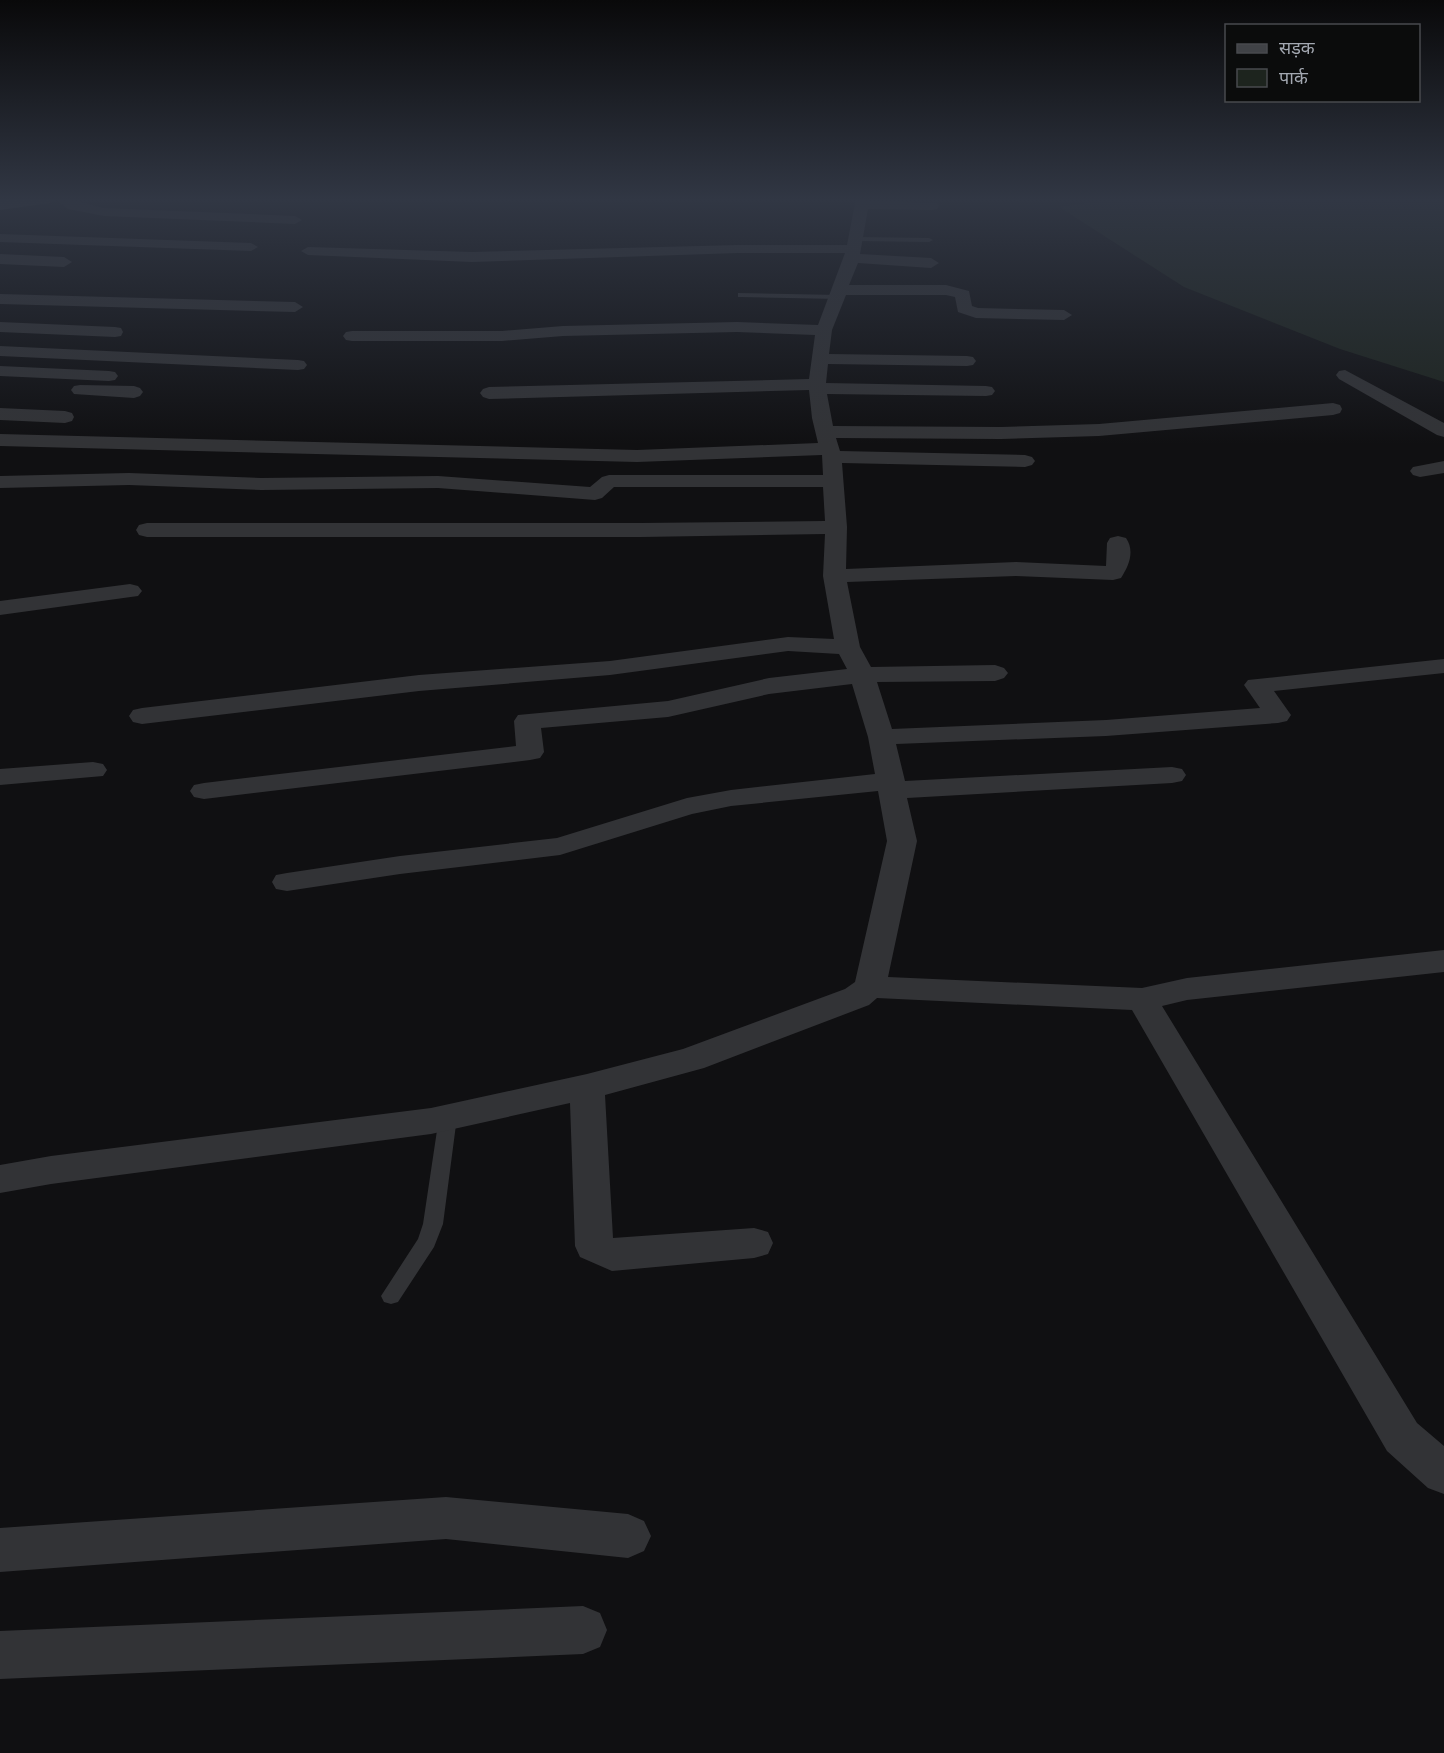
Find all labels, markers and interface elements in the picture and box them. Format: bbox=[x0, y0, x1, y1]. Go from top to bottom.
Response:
legend bbox=[1225, 24, 1420, 102]
text: सड़क bbox=[1279, 35, 1316, 61]
text: पार्क bbox=[1279, 65, 1309, 91]

